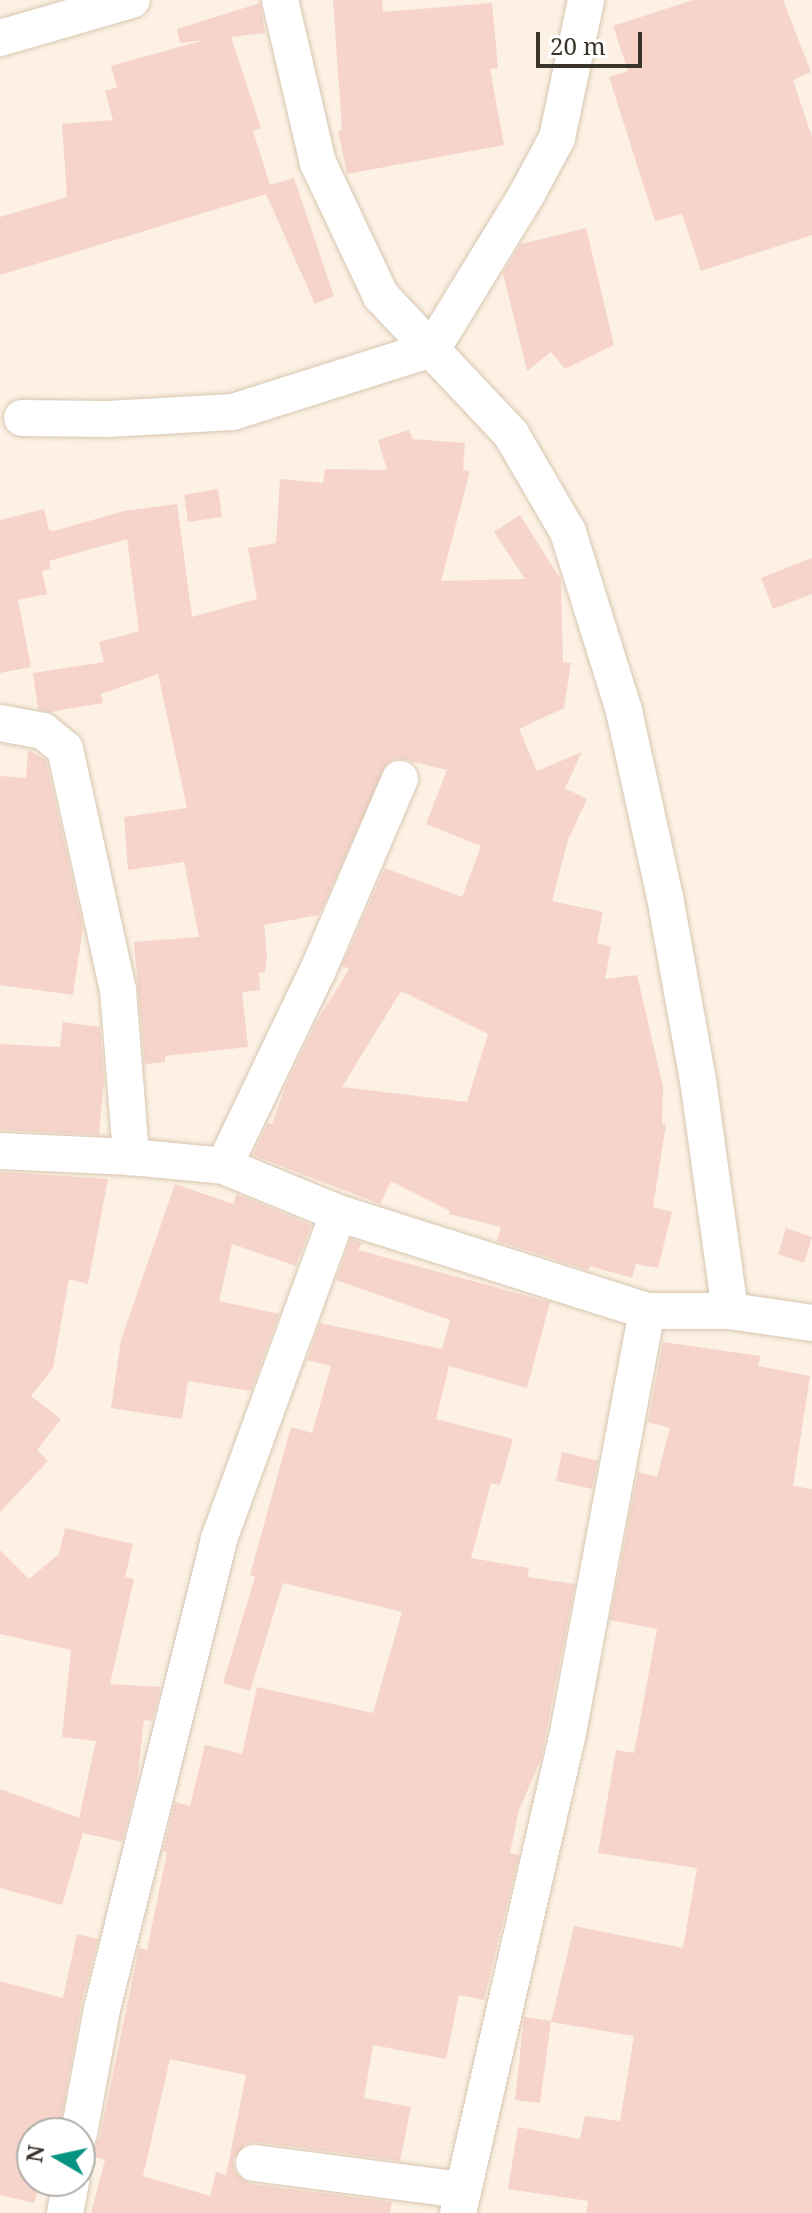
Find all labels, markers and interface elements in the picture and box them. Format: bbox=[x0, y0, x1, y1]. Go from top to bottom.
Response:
scale bar bbox=[540, 16, 646, 66]
text: 20 m bbox=[550, 29, 606, 62]
north arrow bbox=[16, 2117, 96, 2197]
text: N bbox=[18, 2143, 50, 2164]

